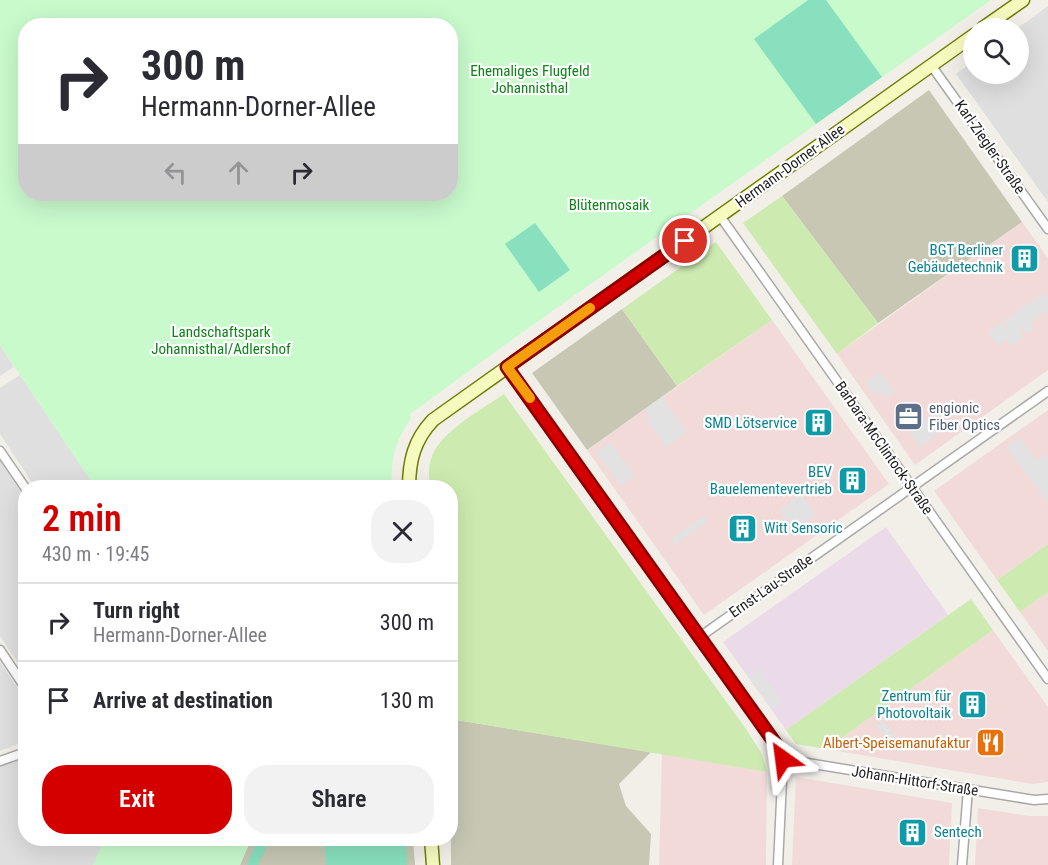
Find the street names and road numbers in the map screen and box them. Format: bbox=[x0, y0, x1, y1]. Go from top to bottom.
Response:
street label: Karl-Ziegler-Straße bbox=[951, 97, 1029, 197]
street label: Hermann-Dorner-Allee bbox=[732, 120, 848, 212]
street label: Barbara-McClintock-Straße bbox=[831, 378, 937, 518]
street label: Ernst-Lau-Straße bbox=[726, 550, 816, 622]
street label: Johann-Hittorf-Straße bbox=[850, 762, 980, 800]

